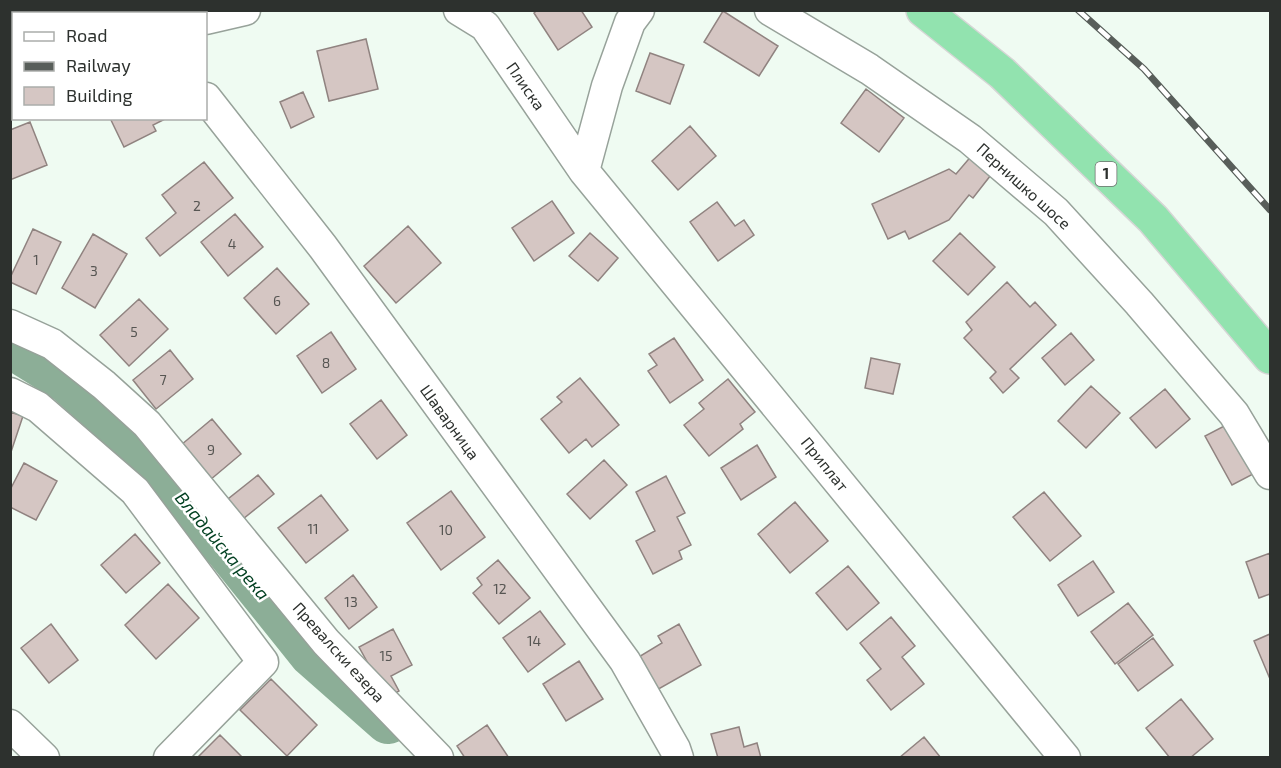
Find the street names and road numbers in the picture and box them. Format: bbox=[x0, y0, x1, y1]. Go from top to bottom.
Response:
street label: Плиска bbox=[503, 58, 550, 113]
street label: Пернишко шосе bbox=[973, 138, 1075, 233]
road number: 1 bbox=[1096, 162, 1116, 186]
street label: Шаварница bbox=[417, 381, 484, 463]
street label: Приплат bbox=[798, 433, 853, 495]
street label: Превалски езера bbox=[289, 598, 389, 706]

